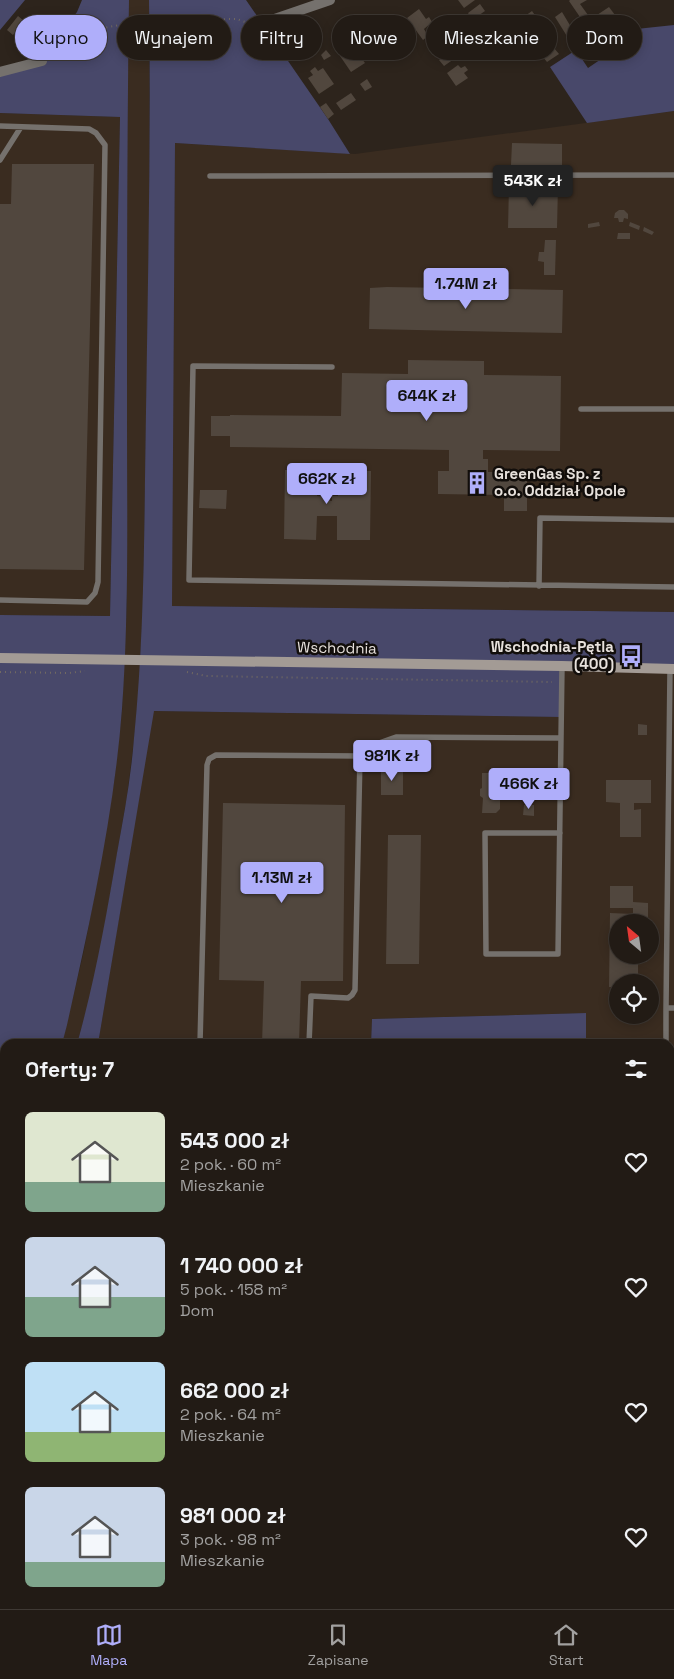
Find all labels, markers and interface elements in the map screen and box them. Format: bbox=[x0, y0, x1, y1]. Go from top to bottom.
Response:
chip: Kupno bbox=[15, 15, 107, 60]
chip: Wynajem bbox=[117, 15, 231, 60]
chip: Filtry bbox=[241, 15, 322, 60]
chip: Nowe bbox=[332, 15, 416, 60]
chip: Mieszkanie bbox=[426, 15, 557, 60]
chip: Dom bbox=[567, 15, 642, 60]
pin: 543K zł bbox=[487, 164, 579, 207]
text: 543K zł bbox=[504, 170, 562, 191]
pin: 1.74M zł bbox=[414, 268, 518, 310]
text: 1.74M zł bbox=[435, 273, 497, 294]
pin: 644K zł bbox=[381, 380, 473, 422]
text: 644K zł bbox=[397, 385, 457, 406]
pin: 662K zł bbox=[281, 462, 373, 505]
place label: GreenGas Sp. z o.o. Oddział Opole bbox=[494, 464, 626, 500]
text: 662K zł bbox=[298, 468, 356, 489]
building icon: GreenGas Sp. z o.o. Oddział Opole bbox=[464, 470, 490, 496]
street label: Wschodnia bbox=[297, 637, 377, 658]
place label: Wschodnia-Pętla (400) bbox=[491, 637, 614, 673]
bus stop icon: Wschodnia-Pętla (400) bbox=[618, 643, 644, 669]
pin: 981K zł bbox=[346, 740, 438, 782]
text: 981K zł bbox=[364, 745, 420, 766]
pin: 466K zł bbox=[483, 768, 575, 810]
text: 466K zł bbox=[500, 773, 558, 794]
pin: 1.13M zł bbox=[230, 862, 334, 904]
text: 1.13M zł bbox=[251, 867, 313, 888]
north arrow bbox=[609, 914, 659, 964]
map controls bbox=[609, 914, 659, 1024]
button: locate bbox=[609, 974, 659, 1024]
icon: filters bbox=[622, 1055, 650, 1083]
text: Oferty: 7 bbox=[25, 1056, 114, 1083]
text: 543 000 zł bbox=[180, 1127, 290, 1154]
icon: home bbox=[65, 1132, 125, 1192]
icon: heart bbox=[622, 1148, 650, 1176]
text: 2 pok. · 60 m² bbox=[180, 1154, 281, 1175]
text: Mieszkanie bbox=[180, 1175, 265, 1196]
text: 1 740 000 zł bbox=[180, 1252, 303, 1279]
icon: home bbox=[65, 1257, 125, 1317]
icon: heart bbox=[622, 1273, 650, 1301]
text: 5 pok. · 158 m² bbox=[180, 1279, 287, 1300]
text: Dom bbox=[180, 1300, 214, 1321]
text: 662 000 zł bbox=[180, 1377, 289, 1404]
icon: home bbox=[65, 1382, 125, 1442]
icon: heart bbox=[622, 1398, 650, 1426]
text: 2 pok. · 64 m² bbox=[180, 1404, 281, 1425]
text: Mieszkanie bbox=[180, 1425, 265, 1446]
text: 981 000 zł bbox=[180, 1502, 286, 1529]
icon: home bbox=[65, 1507, 125, 1567]
icon: heart bbox=[622, 1523, 650, 1551]
text: 3 pok. · 98 m² bbox=[180, 1529, 281, 1550]
text: Mieszkanie bbox=[180, 1550, 265, 1571]
tab: Mapa bbox=[90, 1621, 127, 1669]
tab: Zapisane bbox=[308, 1621, 369, 1669]
tab: Start bbox=[549, 1621, 584, 1669]

